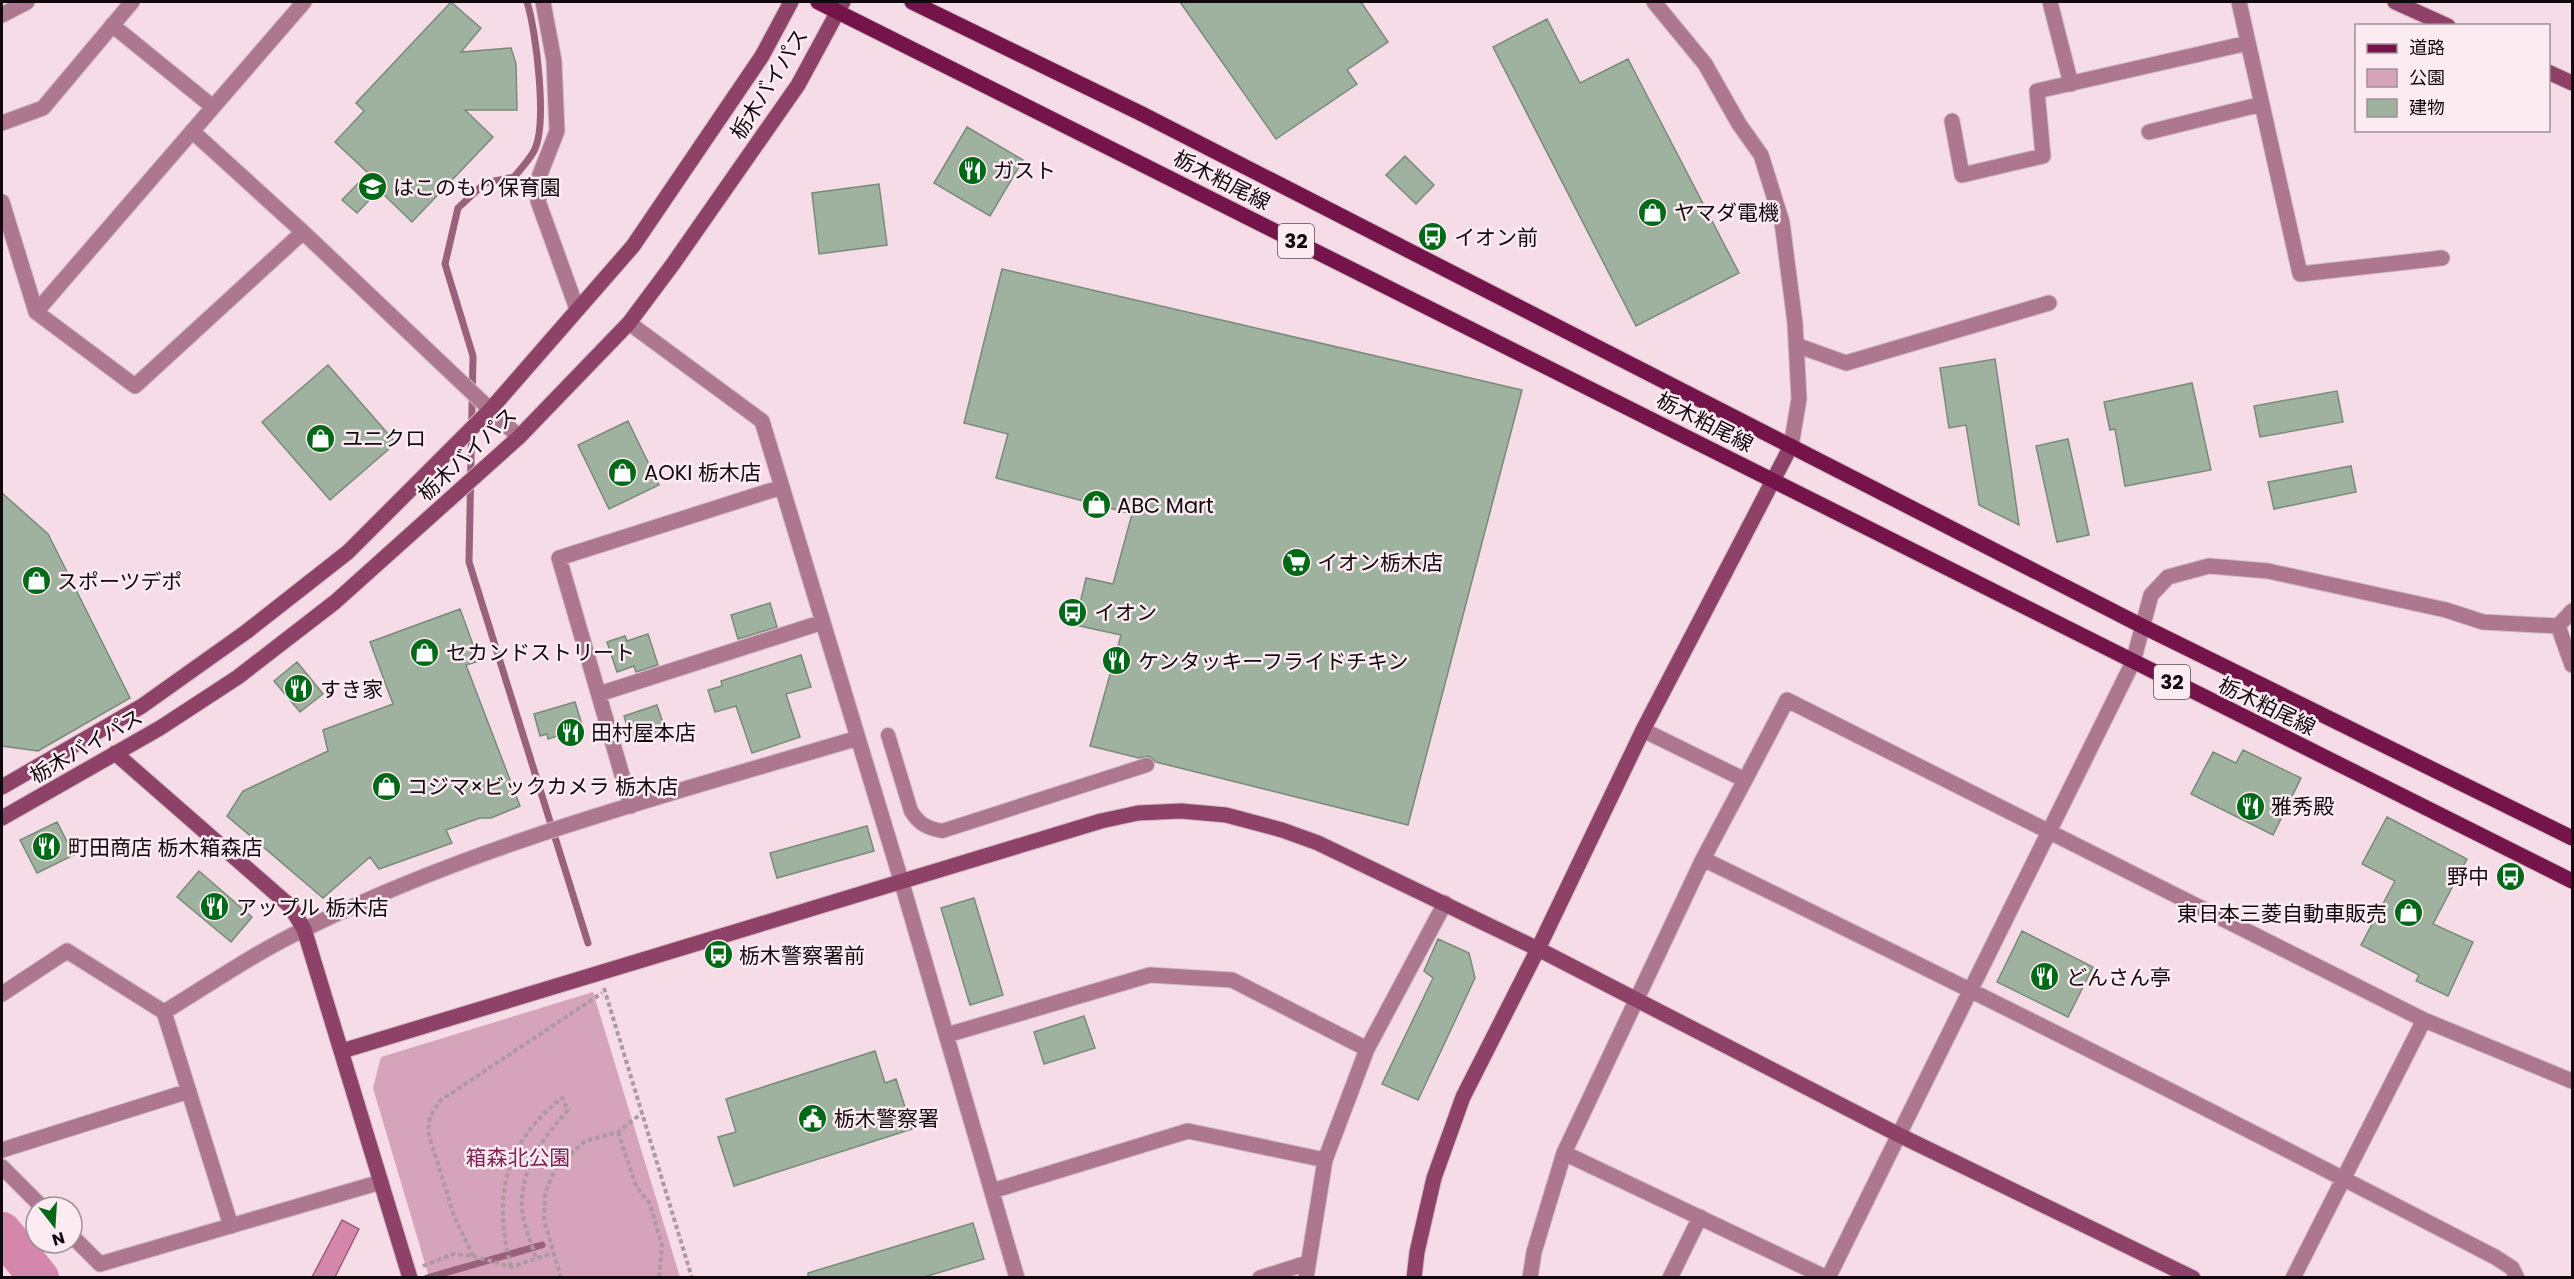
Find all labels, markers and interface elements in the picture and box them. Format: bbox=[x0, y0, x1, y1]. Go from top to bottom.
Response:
street label: 栃木バイパス bbox=[723, 23, 815, 145]
legend bbox=[2355, 24, 2550, 132]
text: 道路 bbox=[2409, 35, 2445, 60]
text: 公園 bbox=[2409, 65, 2445, 90]
text: 建物 bbox=[2409, 95, 2445, 120]
street label: 栃木粕尾線 bbox=[1169, 143, 1275, 217]
restaurant icon: ガスト bbox=[956, 154, 988, 186]
place label: ガスト bbox=[993, 156, 1056, 185]
school or university icon: はこのもり保育園 bbox=[356, 171, 388, 203]
place label: はこのもり保育園 bbox=[393, 173, 561, 202]
shop icon: ヤマダ電機 bbox=[1637, 196, 1669, 228]
place label: ヤマダ電機 bbox=[1674, 198, 1779, 227]
bus stop icon: イオン前 bbox=[1417, 221, 1449, 253]
place label: イオン前 bbox=[1454, 223, 1538, 252]
road number: 32 bbox=[1278, 224, 1314, 258]
street label: 栃木粕尾線 bbox=[1652, 385, 1758, 459]
street label: 栃木バイパス bbox=[411, 401, 523, 507]
shop icon: ユニクロ bbox=[305, 422, 337, 454]
place label: ユニクロ bbox=[342, 424, 426, 453]
shop icon: AOKI 栃木店 bbox=[607, 456, 639, 488]
place label: AOKI 栃木店 bbox=[644, 458, 761, 487]
shop icon: ABC Mart bbox=[1080, 489, 1112, 521]
place label: ABC Mart bbox=[1117, 491, 1214, 520]
supermarket icon: イオン栃木店 bbox=[1280, 546, 1312, 578]
place label: イオン栃木店 bbox=[1317, 548, 1443, 577]
shop icon: スポーツデポ bbox=[20, 565, 52, 597]
place label: スポーツデポ bbox=[57, 567, 183, 596]
bus stop icon: イオン bbox=[1057, 596, 1089, 628]
place label: イオン bbox=[1094, 598, 1157, 627]
shop icon: セカンドストリート bbox=[409, 636, 441, 668]
place label: セカンドストリート bbox=[446, 638, 635, 667]
restaurant icon: ケンタッキーフライドチキン bbox=[1101, 645, 1133, 677]
place label: ケンタッキーフライドチキン bbox=[1138, 647, 1408, 676]
road number: 32 bbox=[2154, 665, 2190, 699]
street label: 栃木粕尾線 bbox=[2213, 670, 2321, 742]
restaurant icon: すき家 bbox=[283, 673, 315, 705]
place label: すき家 bbox=[320, 675, 383, 704]
street label: 栃木バイパス bbox=[24, 702, 148, 790]
restaurant icon: 田村屋本店 bbox=[554, 716, 586, 748]
place label: 田村屋本店 bbox=[591, 718, 696, 747]
shop icon: コジマ×ビックカメラ 栃木店 bbox=[370, 770, 402, 802]
place label: コジマ×ビックカメラ 栃木店 bbox=[407, 772, 678, 801]
restaurant icon: 雅秀殿 bbox=[2234, 790, 2266, 822]
place label: 雅秀殿 bbox=[2271, 792, 2334, 821]
restaurant icon: 町田商店 栃木箱森店 bbox=[31, 831, 63, 863]
place label: 町田商店 栃木箱森店 bbox=[68, 833, 263, 862]
bus stop icon: 野中 bbox=[2494, 860, 2526, 892]
place label: 野中 bbox=[2447, 862, 2489, 891]
restaurant icon: アップル 栃木店 bbox=[199, 891, 231, 923]
place label: アップル 栃木店 bbox=[236, 893, 389, 922]
shop icon: 東日本三菱自動車販売 bbox=[2392, 897, 2424, 929]
place label: 東日本三菱自動車販売 bbox=[2177, 899, 2387, 928]
bus stop icon: 栃木警察署前 bbox=[702, 939, 734, 971]
place label: 栃木警察署前 bbox=[739, 941, 865, 970]
restaurant icon: どんさん亭 bbox=[2029, 961, 2061, 993]
place label: どんさん亭 bbox=[2066, 963, 2171, 992]
public building icon: 栃木警察署 bbox=[797, 1102, 829, 1134]
place label: 栃木警察署 bbox=[834, 1104, 939, 1133]
park label: 箱森北公園 bbox=[466, 1143, 571, 1172]
north arrow bbox=[24, 1195, 84, 1255]
text: N bbox=[49, 1226, 67, 1252]

